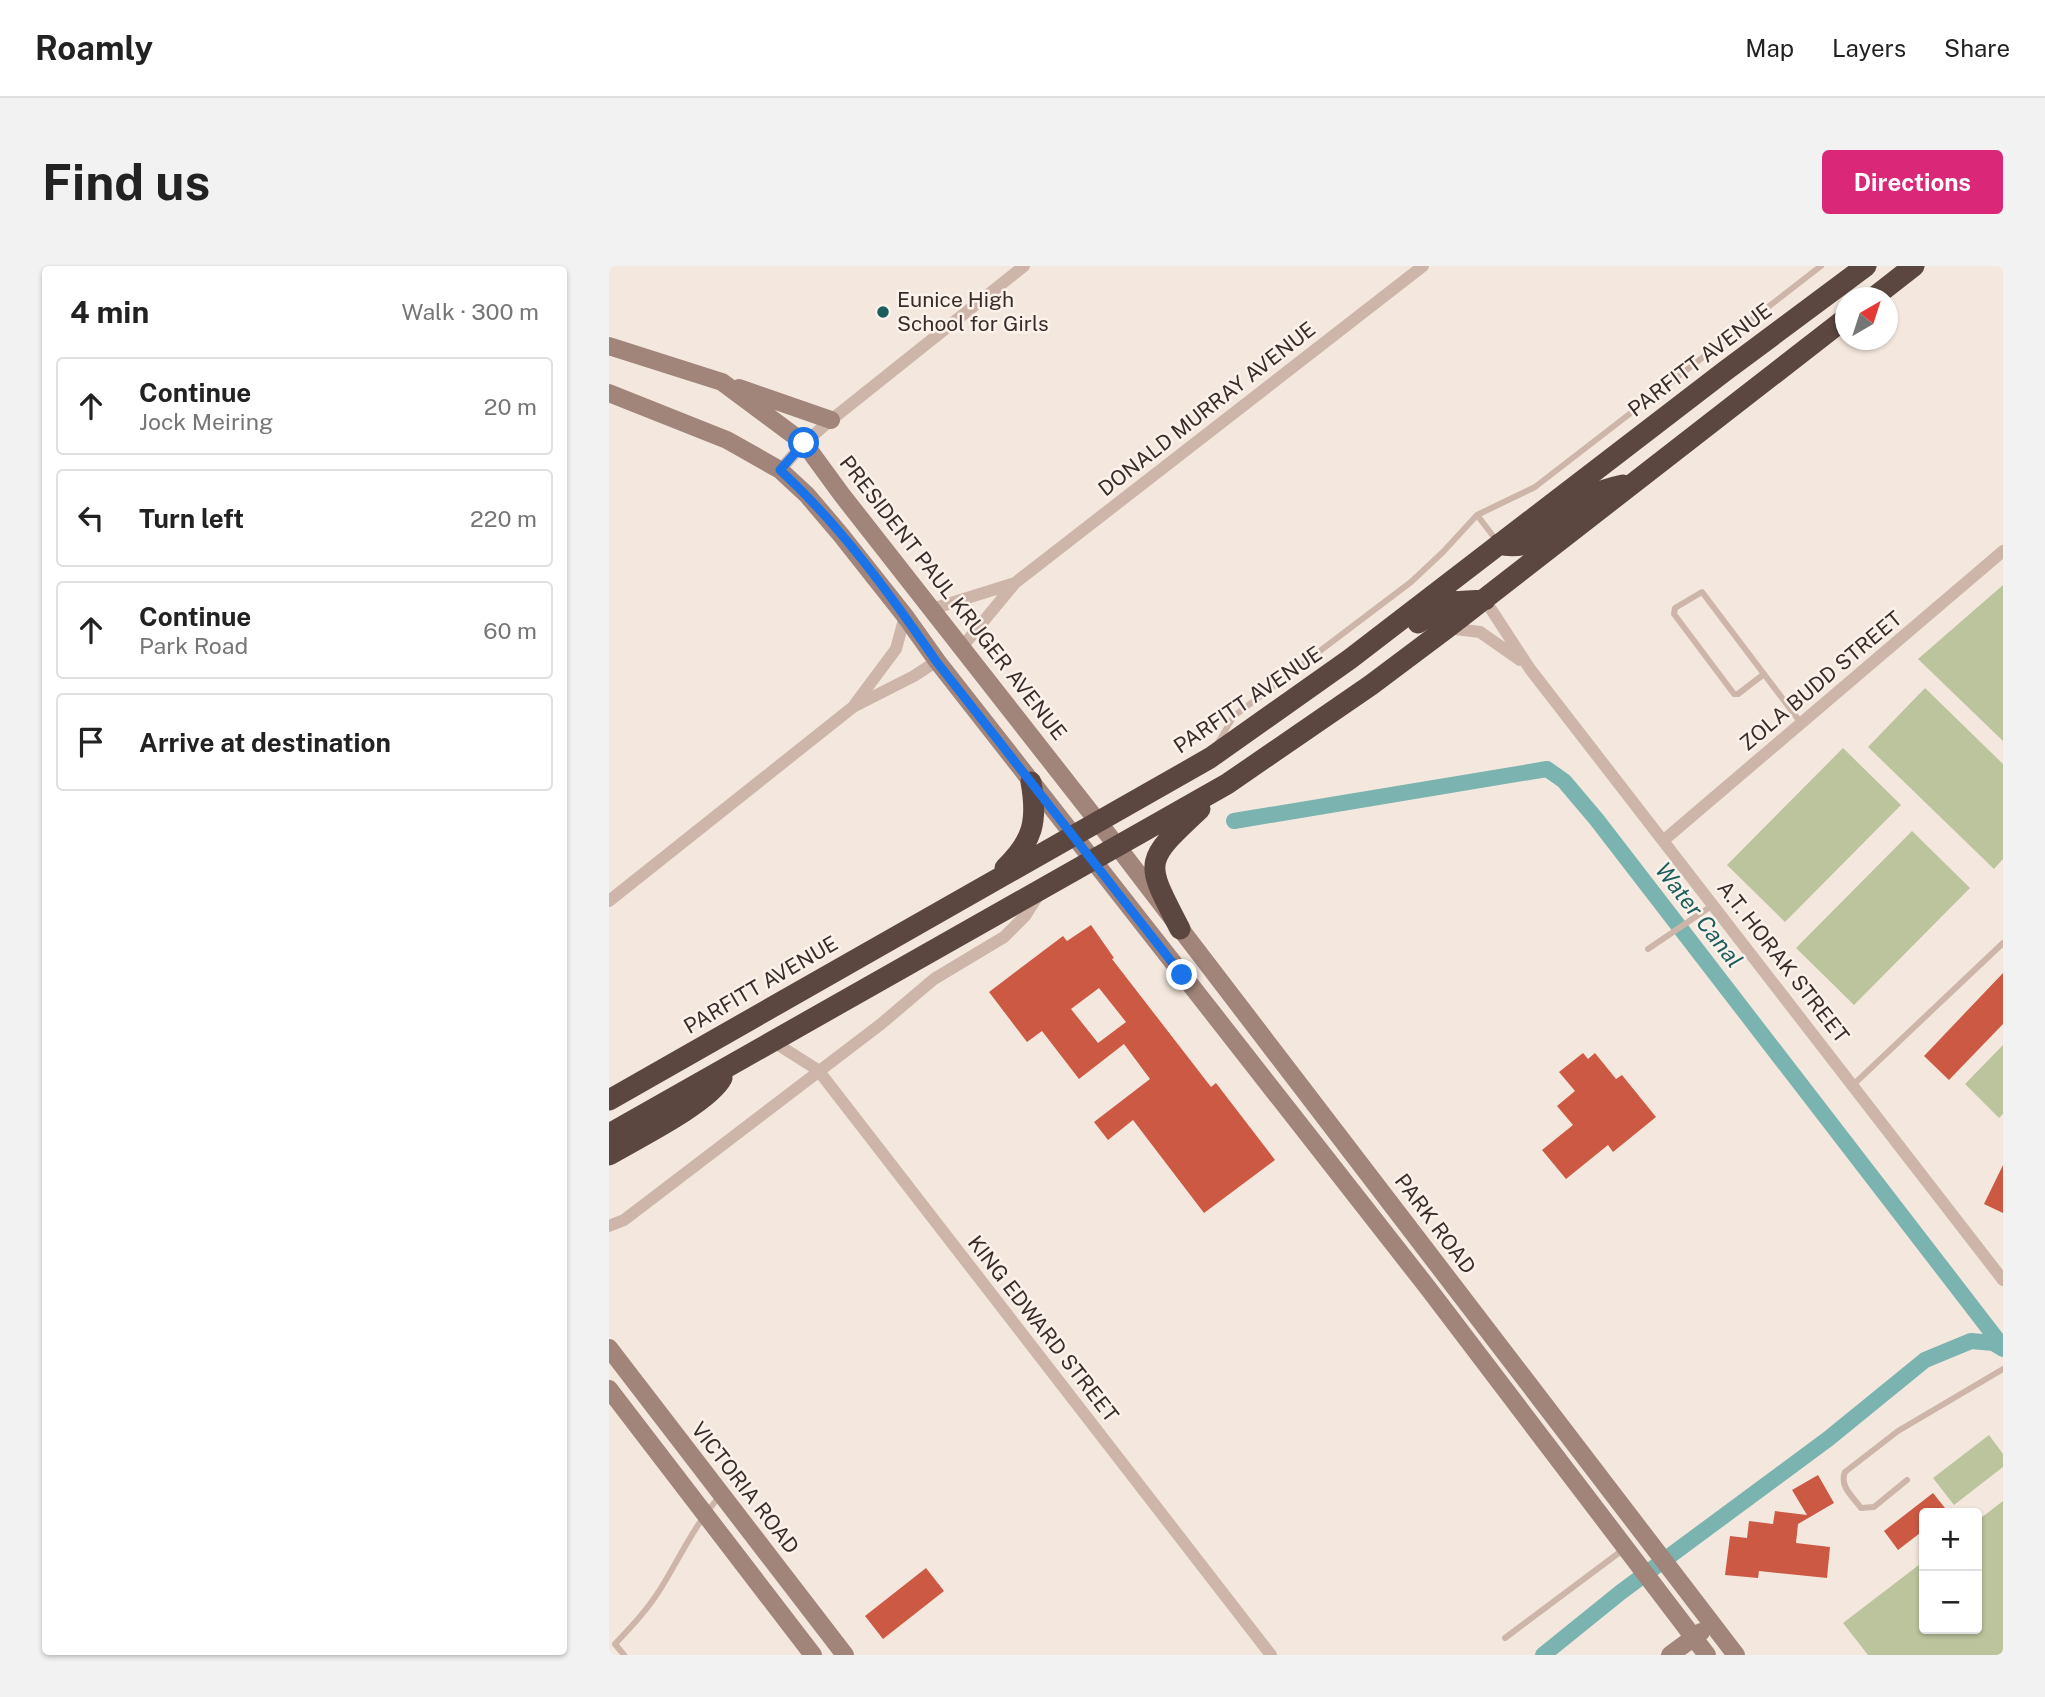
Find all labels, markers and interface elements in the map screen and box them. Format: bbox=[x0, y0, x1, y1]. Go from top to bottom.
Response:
text: Roamly bbox=[35, 29, 153, 67]
text: Map bbox=[1745, 34, 1794, 62]
text: Layers bbox=[1832, 34, 1906, 62]
text: Share bbox=[1944, 34, 2010, 62]
button: Directions bbox=[1822, 150, 2003, 214]
text: Find us bbox=[42, 153, 210, 211]
place label: Eunice High School for Girls bbox=[897, 287, 1049, 336]
north arrow bbox=[1835, 287, 1898, 350]
text: 4 min bbox=[70, 294, 149, 330]
street label: PARFITT AVENUE bbox=[1623, 297, 1777, 422]
text: Walk · 300 m bbox=[401, 298, 539, 325]
marker: Eunice High School for Girls bbox=[875, 304, 891, 320]
street label: DONALD MURRAY AVENUE bbox=[1093, 316, 1320, 501]
text: Continue bbox=[139, 377, 251, 408]
icon: ahead bbox=[72, 387, 110, 425]
text: 20 m bbox=[484, 393, 537, 420]
text: Jock Meiring bbox=[139, 408, 273, 435]
route start bbox=[788, 427, 819, 458]
street label: PRESIDENT PAUL KRUGER AVENUE bbox=[835, 451, 1072, 745]
icon: left bbox=[72, 499, 110, 537]
text: Turn left bbox=[139, 503, 244, 534]
text: 220 m bbox=[470, 505, 537, 532]
text: Continue bbox=[139, 601, 251, 632]
street label: ZOLA BUDD STREET bbox=[1735, 606, 1907, 756]
icon: ahead bbox=[72, 611, 110, 649]
text: 60 m bbox=[483, 617, 537, 644]
text: Park Road bbox=[139, 632, 248, 659]
street label: PARFITT AVENUE bbox=[1169, 641, 1327, 758]
icon: arrive bbox=[72, 723, 110, 761]
text: Arrive at destination bbox=[139, 727, 391, 758]
water label: Water Canal bbox=[1650, 857, 1749, 973]
street label: A.T. HORAK STREET bbox=[1712, 876, 1854, 1048]
street label: PARFITT AVENUE bbox=[679, 930, 842, 1039]
route end bbox=[1166, 959, 1197, 990]
street label: PARK ROAD bbox=[1390, 1169, 1481, 1279]
street label: KING EDWARD STREET bbox=[963, 1231, 1124, 1427]
street label: VICTORIA ROAD bbox=[686, 1417, 805, 1559]
map controls bbox=[1919, 1508, 1982, 1634]
button: + bbox=[1919, 1508, 1982, 1571]
button: − bbox=[1919, 1571, 1982, 1634]

